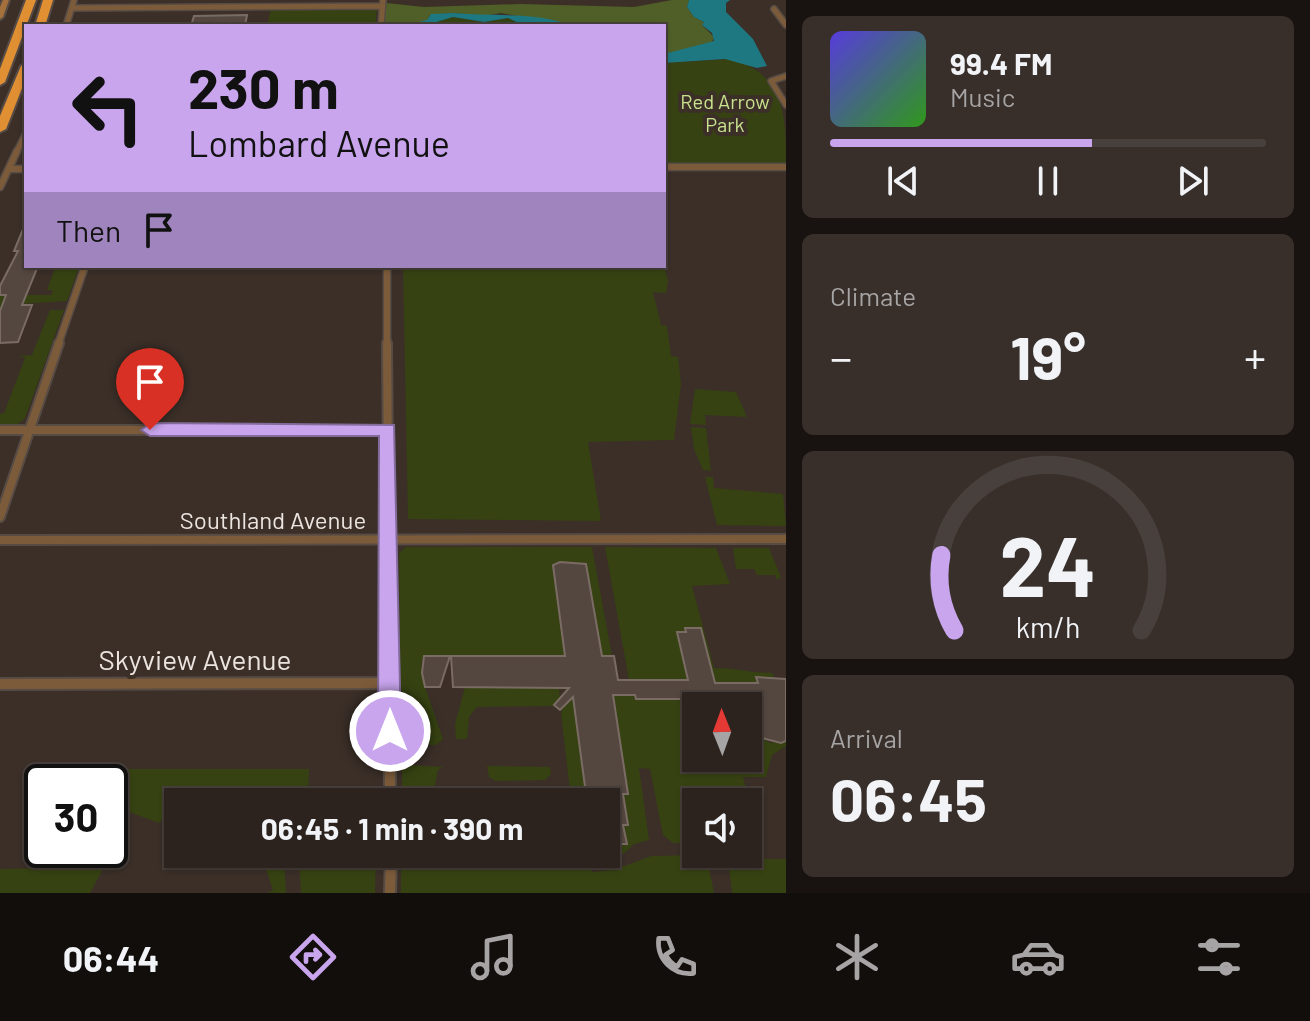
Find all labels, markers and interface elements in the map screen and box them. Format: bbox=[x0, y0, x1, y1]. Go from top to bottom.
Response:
text: 99.4 FM bbox=[950, 45, 1052, 81]
text: 230 m bbox=[188, 53, 339, 120]
icon: left bbox=[56, 56, 160, 160]
text: Music bbox=[950, 81, 1015, 112]
park label: Red Arrow Park bbox=[680, 89, 770, 136]
text: Lombard Avenue bbox=[188, 121, 450, 164]
icon: previous bbox=[881, 159, 925, 203]
icon: pause bbox=[1026, 159, 1070, 203]
icon: next bbox=[1171, 159, 1215, 203]
icon: arrive bbox=[137, 208, 181, 252]
text: Then bbox=[56, 212, 121, 248]
text: Climate bbox=[830, 280, 916, 311]
text: 19° bbox=[1010, 320, 1086, 392]
text: − bbox=[830, 330, 852, 383]
text: + bbox=[1244, 330, 1266, 383]
pin bbox=[116, 348, 184, 430]
icon: arrive bbox=[128, 360, 172, 404]
street label: Southland Avenue bbox=[180, 505, 366, 534]
text: 24 bbox=[1000, 514, 1096, 614]
text: km/h bbox=[1016, 610, 1080, 645]
street label: Skyview Avenue bbox=[98, 642, 292, 676]
position arrow bbox=[348, 689, 432, 773]
north arrow bbox=[682, 692, 762, 772]
map controls bbox=[682, 692, 762, 868]
text: Arrival bbox=[830, 722, 903, 753]
text: 06:45 bbox=[830, 762, 987, 834]
speed limit sign: 30 bbox=[24, 764, 128, 868]
button: sound bbox=[682, 788, 762, 868]
text: 06:45 · 1 min · 390 m bbox=[261, 810, 523, 846]
icon: directions bbox=[285, 929, 341, 985]
icon: music bbox=[466, 929, 522, 985]
icon: phone bbox=[647, 929, 703, 985]
icon: climate bbox=[829, 929, 885, 985]
icon: car bbox=[1010, 929, 1066, 985]
icon: filters bbox=[1191, 929, 1247, 985]
text: 06:44 bbox=[63, 936, 159, 979]

